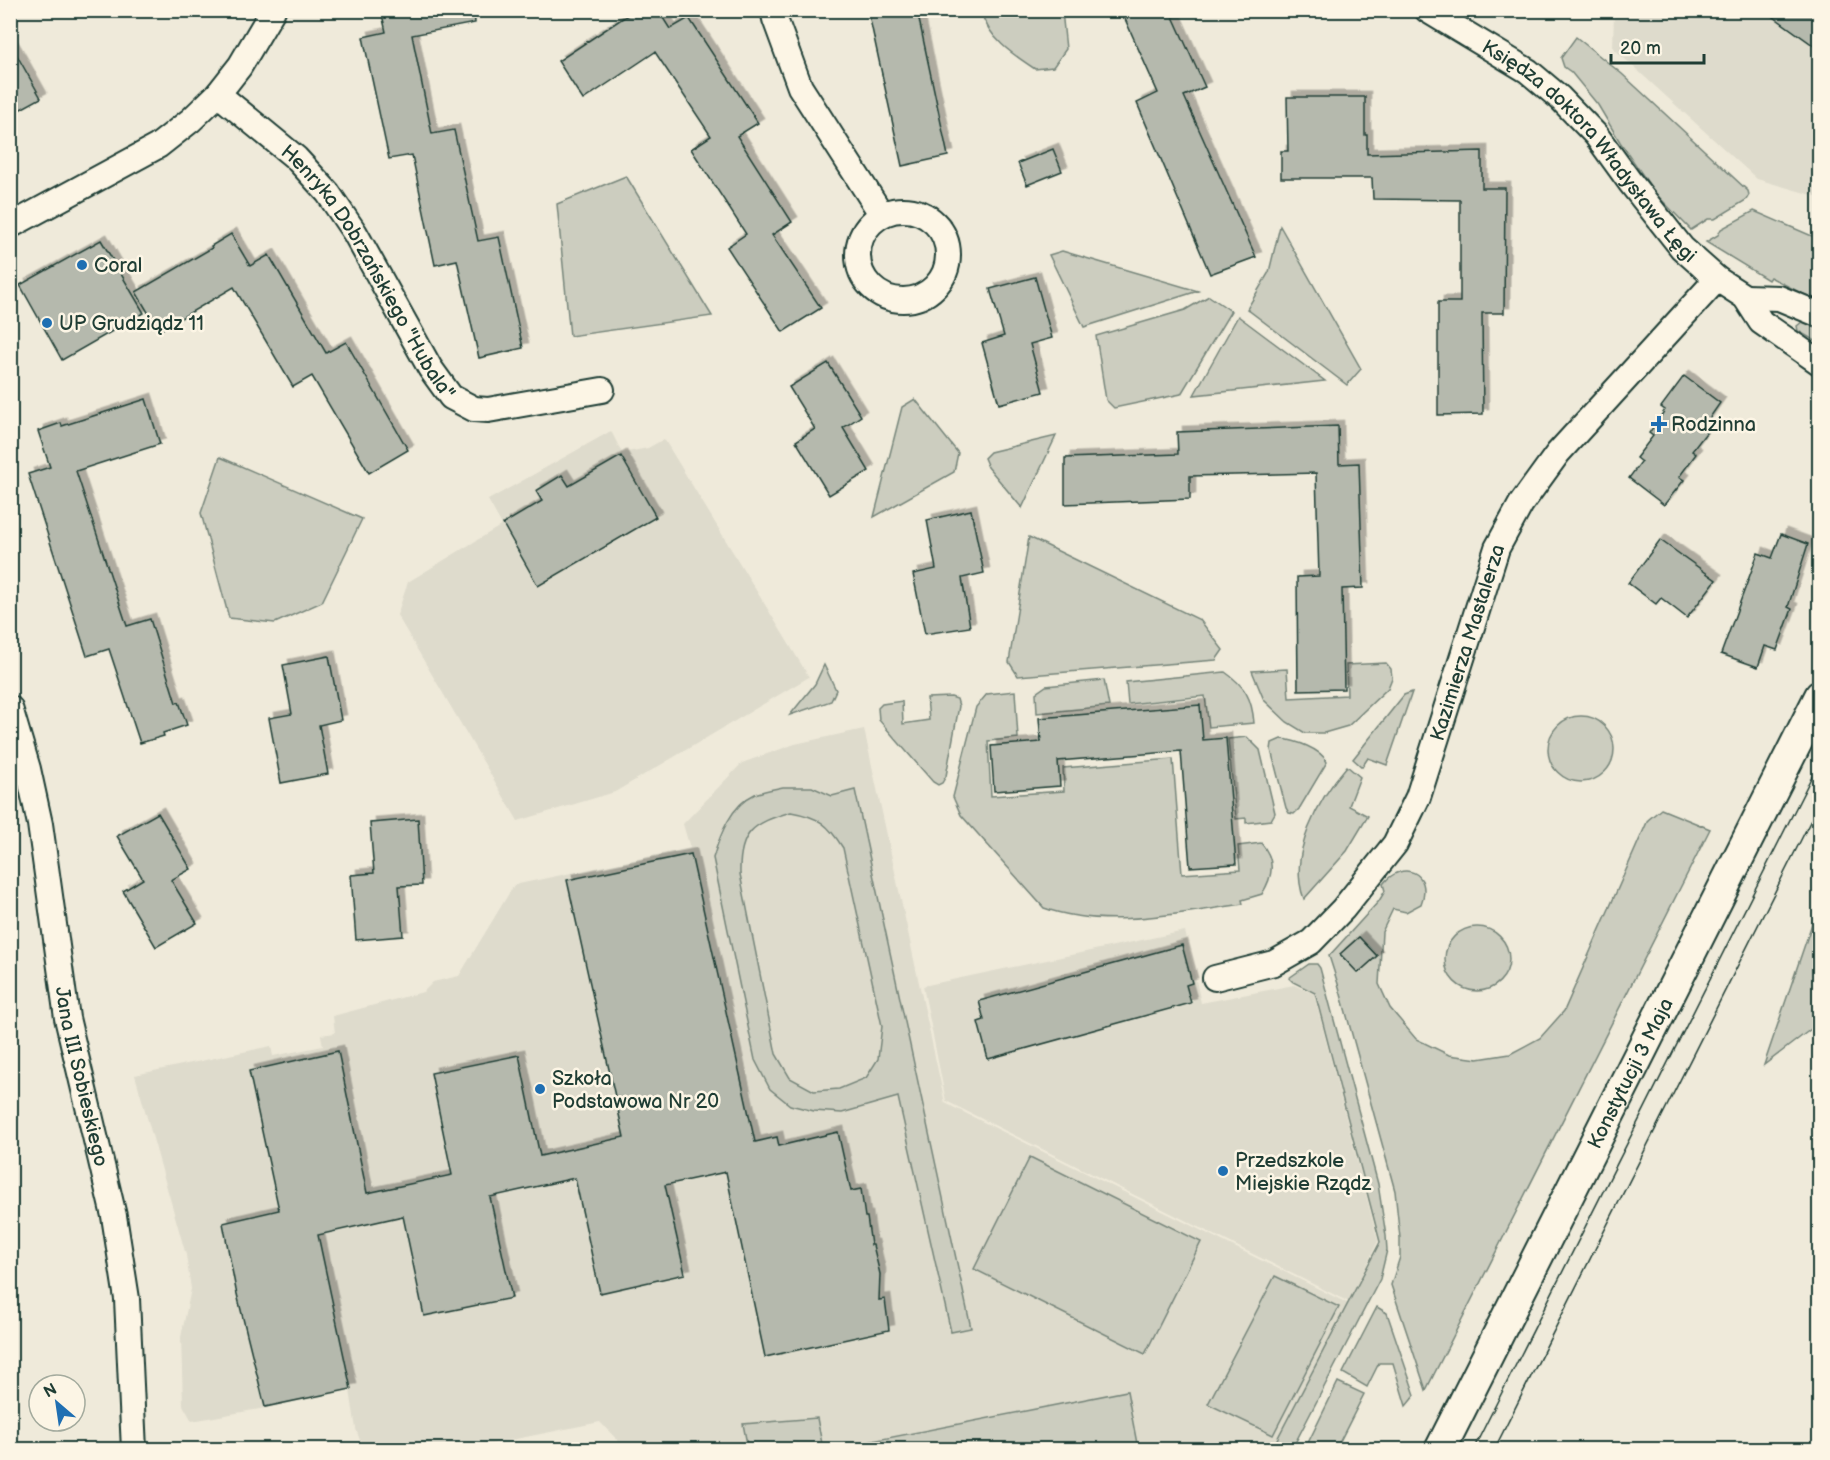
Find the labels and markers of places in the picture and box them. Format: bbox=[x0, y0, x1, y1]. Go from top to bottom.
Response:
place label: Coral bbox=[94, 254, 142, 278]
marker: Coral bbox=[75, 258, 89, 272]
place label: UP Grudziądz 11 bbox=[59, 312, 204, 336]
marker: UP Grudziądz 11 bbox=[40, 316, 54, 330]
place label: Rodzinna bbox=[1671, 413, 1756, 437]
marker: Rodzinna bbox=[1652, 417, 1666, 431]
place label: Szkoła Podstawowa Nr 20 bbox=[552, 1067, 719, 1114]
marker: Szkoła Podstawowa Nr 20 bbox=[533, 1082, 547, 1096]
place label: Przedszkole Miejskie Rządz bbox=[1235, 1149, 1372, 1196]
marker: Przedszkole Miejskie Rządz bbox=[1216, 1164, 1230, 1178]

